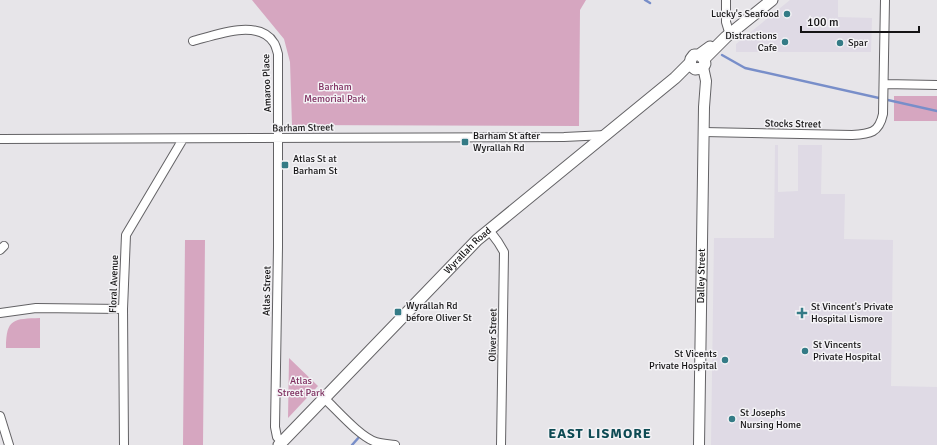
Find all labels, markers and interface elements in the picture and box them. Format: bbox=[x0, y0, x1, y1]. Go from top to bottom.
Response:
place label: Lucky's Seafood bbox=[711, 8, 779, 20]
scale bar bbox=[801, 8, 919, 34]
marker: Lucky's Seafood bbox=[782, 9, 792, 19]
text: 100 m bbox=[807, 15, 839, 30]
place label: Distractions Cafe bbox=[725, 30, 778, 54]
marker: Distractions Cafe bbox=[780, 37, 790, 47]
place label: Spar bbox=[848, 37, 868, 49]
marker: Spar bbox=[835, 38, 845, 48]
street label: Amaroo Place bbox=[260, 54, 274, 112]
park label: Barham Memorial Park bbox=[304, 81, 366, 105]
street label: Stocks Street bbox=[765, 118, 822, 131]
street label: Barham Street bbox=[272, 121, 334, 135]
place label: Barham St after Wyrallah Rd bbox=[473, 130, 540, 154]
marker: Barham St after Wyrallah Rd bbox=[460, 137, 470, 147]
place label: Atlas St at Barham St bbox=[293, 153, 338, 177]
marker: Atlas St at Barham St bbox=[280, 160, 290, 170]
street label: Wyrallah Road bbox=[441, 225, 494, 276]
street label: Dalley Street bbox=[695, 248, 708, 304]
street label: Floral Avenue bbox=[107, 255, 121, 313]
street label: Atlas Street bbox=[261, 265, 273, 316]
place label: Wyrallah Rd before Oliver St bbox=[406, 300, 472, 324]
place label: St Vincent's Private Hospital Lismore bbox=[811, 301, 893, 325]
marker: Wyrallah Rd before Oliver St bbox=[393, 307, 403, 317]
marker: St Vincent's Private Hospital Lismore bbox=[796, 307, 808, 319]
street label: Oliver Street bbox=[487, 308, 499, 362]
place label: St Vincents Private Hospital bbox=[813, 339, 881, 363]
marker: St Vincents Private Hospital bbox=[800, 346, 810, 356]
place label: St Vicents Private Hospital bbox=[649, 348, 718, 372]
marker: St Vicents Private Hospital bbox=[720, 355, 730, 365]
park label: Atlas Street Park bbox=[277, 375, 325, 399]
place label: St Josephs Nursing Home bbox=[740, 407, 801, 431]
marker: St Josephs Nursing Home bbox=[727, 414, 737, 424]
district label: EAST LISMORE bbox=[548, 425, 652, 442]

